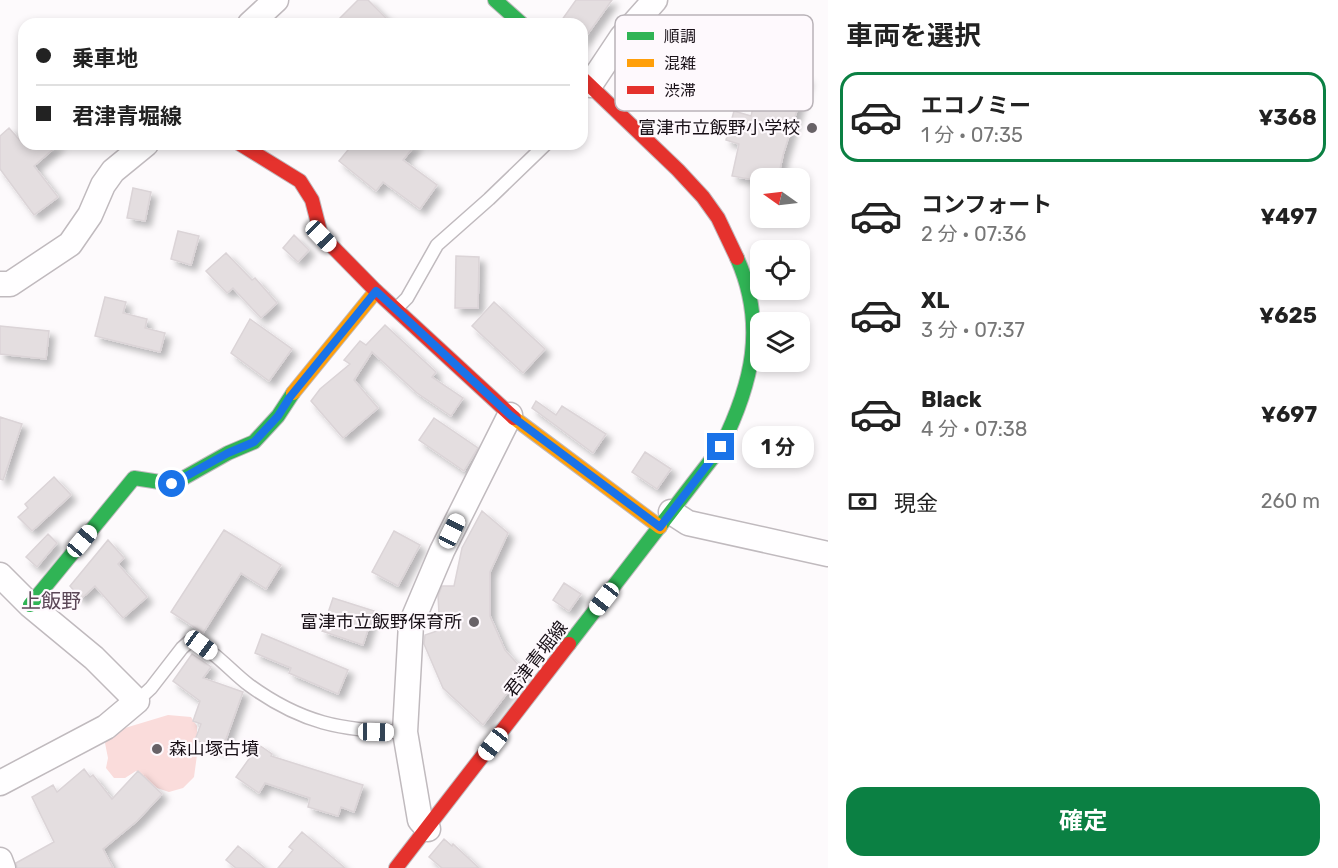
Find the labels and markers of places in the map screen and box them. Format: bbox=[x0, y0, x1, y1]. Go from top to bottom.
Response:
place label: 富津市立飯野小学校 bbox=[638, 117, 800, 139]
marker: 富津市立飯野小学校 bbox=[805, 121, 819, 135]
place label: 富津市立飯野保育所 bbox=[300, 611, 462, 633]
marker: 富津市立飯野保育所 bbox=[467, 615, 481, 629]
place label: 森山塚古墳 bbox=[169, 738, 259, 760]
marker: 森山塚古墳 bbox=[150, 742, 164, 756]

